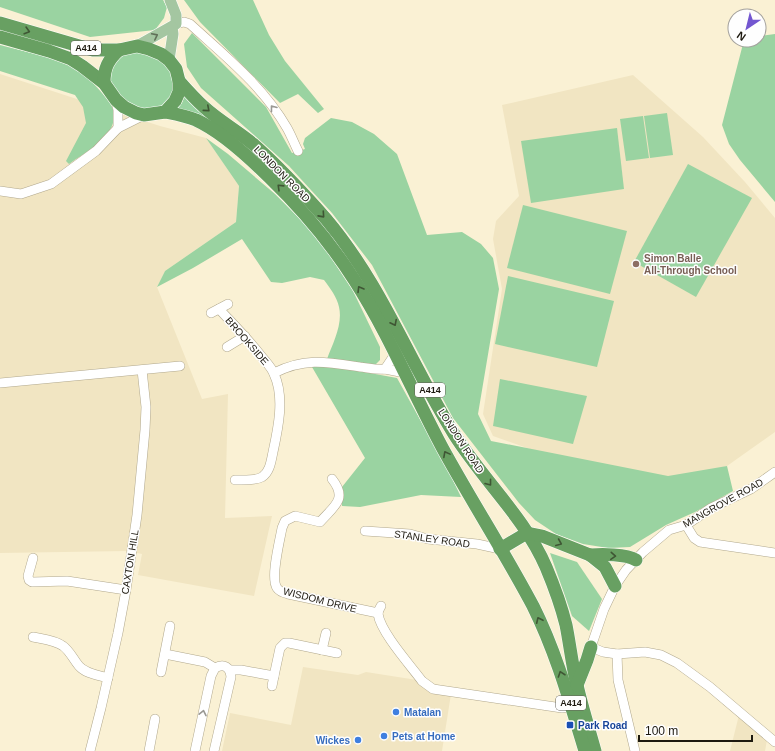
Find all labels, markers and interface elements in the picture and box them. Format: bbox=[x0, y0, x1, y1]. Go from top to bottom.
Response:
north arrow bbox=[727, 8, 767, 48]
one-way arrow bbox=[23, 26, 30, 35]
text: N bbox=[735, 29, 748, 43]
one-way arrow bbox=[150, 33, 158, 41]
road number: A414 bbox=[71, 41, 101, 55]
one-way arrow bbox=[202, 104, 209, 111]
one-way arrow bbox=[271, 105, 278, 112]
street label: LONDON ROAD bbox=[252, 144, 312, 204]
one-way arrow bbox=[277, 184, 285, 192]
one-way arrow bbox=[318, 211, 325, 218]
place label: Simon Balle All-Through School bbox=[644, 253, 737, 276]
marker: Simon Balle All-Through School bbox=[631, 259, 641, 269]
one-way arrow bbox=[357, 286, 365, 293]
street label: BROOKSIDE bbox=[223, 315, 271, 367]
one-way arrow bbox=[389, 319, 397, 327]
road number: A414 bbox=[415, 383, 445, 397]
street label: LONDON ROAD bbox=[436, 407, 486, 475]
one-way arrow bbox=[443, 451, 451, 458]
street label: MANGROVE ROAD bbox=[681, 476, 765, 530]
one-way arrow bbox=[484, 478, 491, 485]
street label: CAXTON HILL bbox=[119, 528, 141, 595]
street label: STANLEY ROAD bbox=[393, 528, 471, 550]
one-way arrow bbox=[555, 538, 562, 546]
one-way arrow bbox=[610, 551, 616, 560]
street label: WISDOM DRIVE bbox=[282, 586, 358, 615]
one-way arrow bbox=[536, 617, 544, 624]
one-way arrow bbox=[557, 670, 566, 677]
road number: A414 bbox=[556, 696, 586, 710]
marker: Matalan bbox=[391, 707, 401, 717]
place label: Matalan bbox=[404, 707, 441, 718]
one-way arrow bbox=[199, 710, 207, 716]
scale bar bbox=[639, 717, 752, 743]
marker: Park Road bbox=[565, 720, 575, 730]
place label: Park Road bbox=[578, 720, 627, 731]
text: 100 m bbox=[645, 724, 678, 738]
marker: Pets at Home bbox=[379, 731, 389, 741]
place label: Pets at Home bbox=[392, 731, 456, 742]
place label: Wickes bbox=[316, 735, 350, 746]
marker: Wickes bbox=[353, 735, 363, 745]

